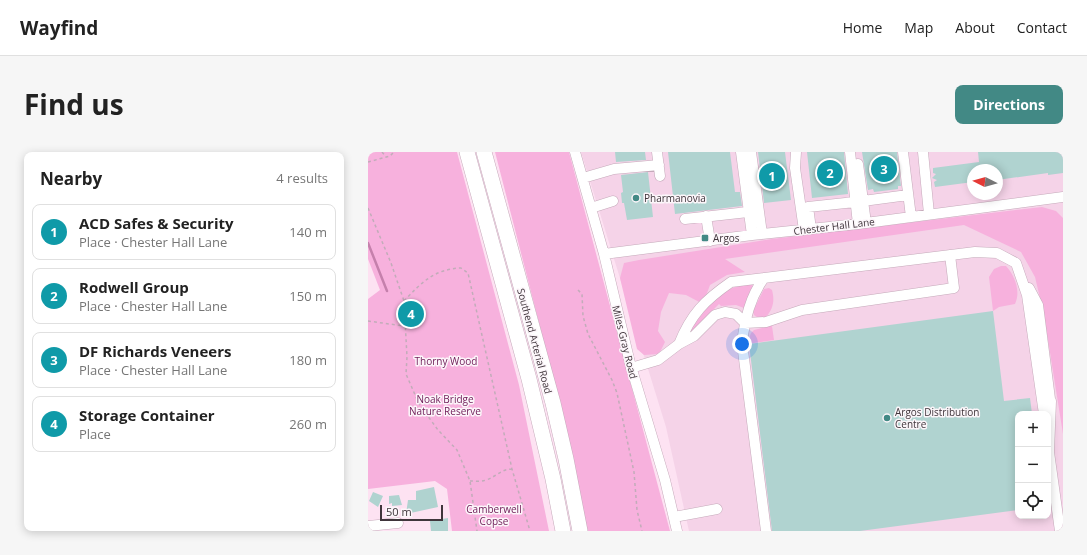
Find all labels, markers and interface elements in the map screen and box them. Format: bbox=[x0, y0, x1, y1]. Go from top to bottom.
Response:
text: Wayfind bbox=[20, 15, 98, 41]
text: Home bbox=[843, 18, 882, 37]
text: Map bbox=[904, 18, 933, 37]
text: About bbox=[955, 18, 995, 37]
text: Contact bbox=[1017, 18, 1067, 37]
text: Find us bbox=[24, 85, 124, 123]
button: Directions bbox=[955, 85, 1063, 124]
pin: 3 bbox=[871, 154, 897, 184]
pin: 2 bbox=[817, 158, 843, 188]
pin: 1 bbox=[759, 161, 785, 191]
north arrow bbox=[967, 164, 1003, 200]
text: Nearby bbox=[40, 167, 102, 190]
text: 4 results bbox=[276, 169, 328, 187]
place label: Pharmanovia bbox=[644, 191, 706, 205]
marker: Pharmanovia bbox=[631, 193, 641, 203]
text: ACD Safes & Security bbox=[79, 213, 234, 233]
street label: Chester Hall Lane bbox=[793, 214, 876, 238]
text: 1 bbox=[50, 223, 58, 241]
text: 140 m bbox=[289, 223, 327, 241]
place label: Argos bbox=[713, 231, 740, 245]
text: Place · Chester Hall Lane bbox=[79, 233, 227, 251]
marker: Argos bbox=[700, 233, 710, 243]
text: Rodwell Group bbox=[79, 277, 189, 297]
text: 2 bbox=[50, 287, 58, 305]
text: 150 m bbox=[289, 287, 327, 305]
street label: Southend Arterial Road bbox=[514, 287, 556, 395]
text: Place · Chester Hall Lane bbox=[79, 297, 227, 315]
pin: 4 bbox=[398, 299, 424, 329]
street label: Miles Gray Road bbox=[609, 304, 641, 380]
your location bbox=[732, 334, 752, 354]
text: DF Richards Veneers bbox=[79, 341, 231, 361]
text: 3 bbox=[50, 351, 58, 369]
text: 180 m bbox=[289, 351, 327, 369]
park label: Thorny Wood bbox=[415, 354, 477, 368]
text: Place · Chester Hall Lane bbox=[79, 361, 227, 379]
park label: Noak Bridge Nature Reserve bbox=[409, 392, 481, 418]
text: Storage Container bbox=[79, 405, 215, 425]
place label: Argos Distribution Centre bbox=[895, 405, 979, 431]
map controls bbox=[1015, 411, 1051, 519]
button: + bbox=[1015, 411, 1051, 447]
marker: Argos Distribution Centre bbox=[882, 413, 892, 423]
text: 4 bbox=[50, 415, 58, 433]
text: 260 m bbox=[289, 415, 327, 433]
text: Place bbox=[79, 425, 111, 443]
button: − bbox=[1015, 447, 1051, 483]
button: locate bbox=[1015, 483, 1051, 519]
park label: Camberwell Copse bbox=[466, 502, 522, 528]
scale bar bbox=[380, 503, 443, 522]
text: 50 m bbox=[386, 504, 412, 519]

